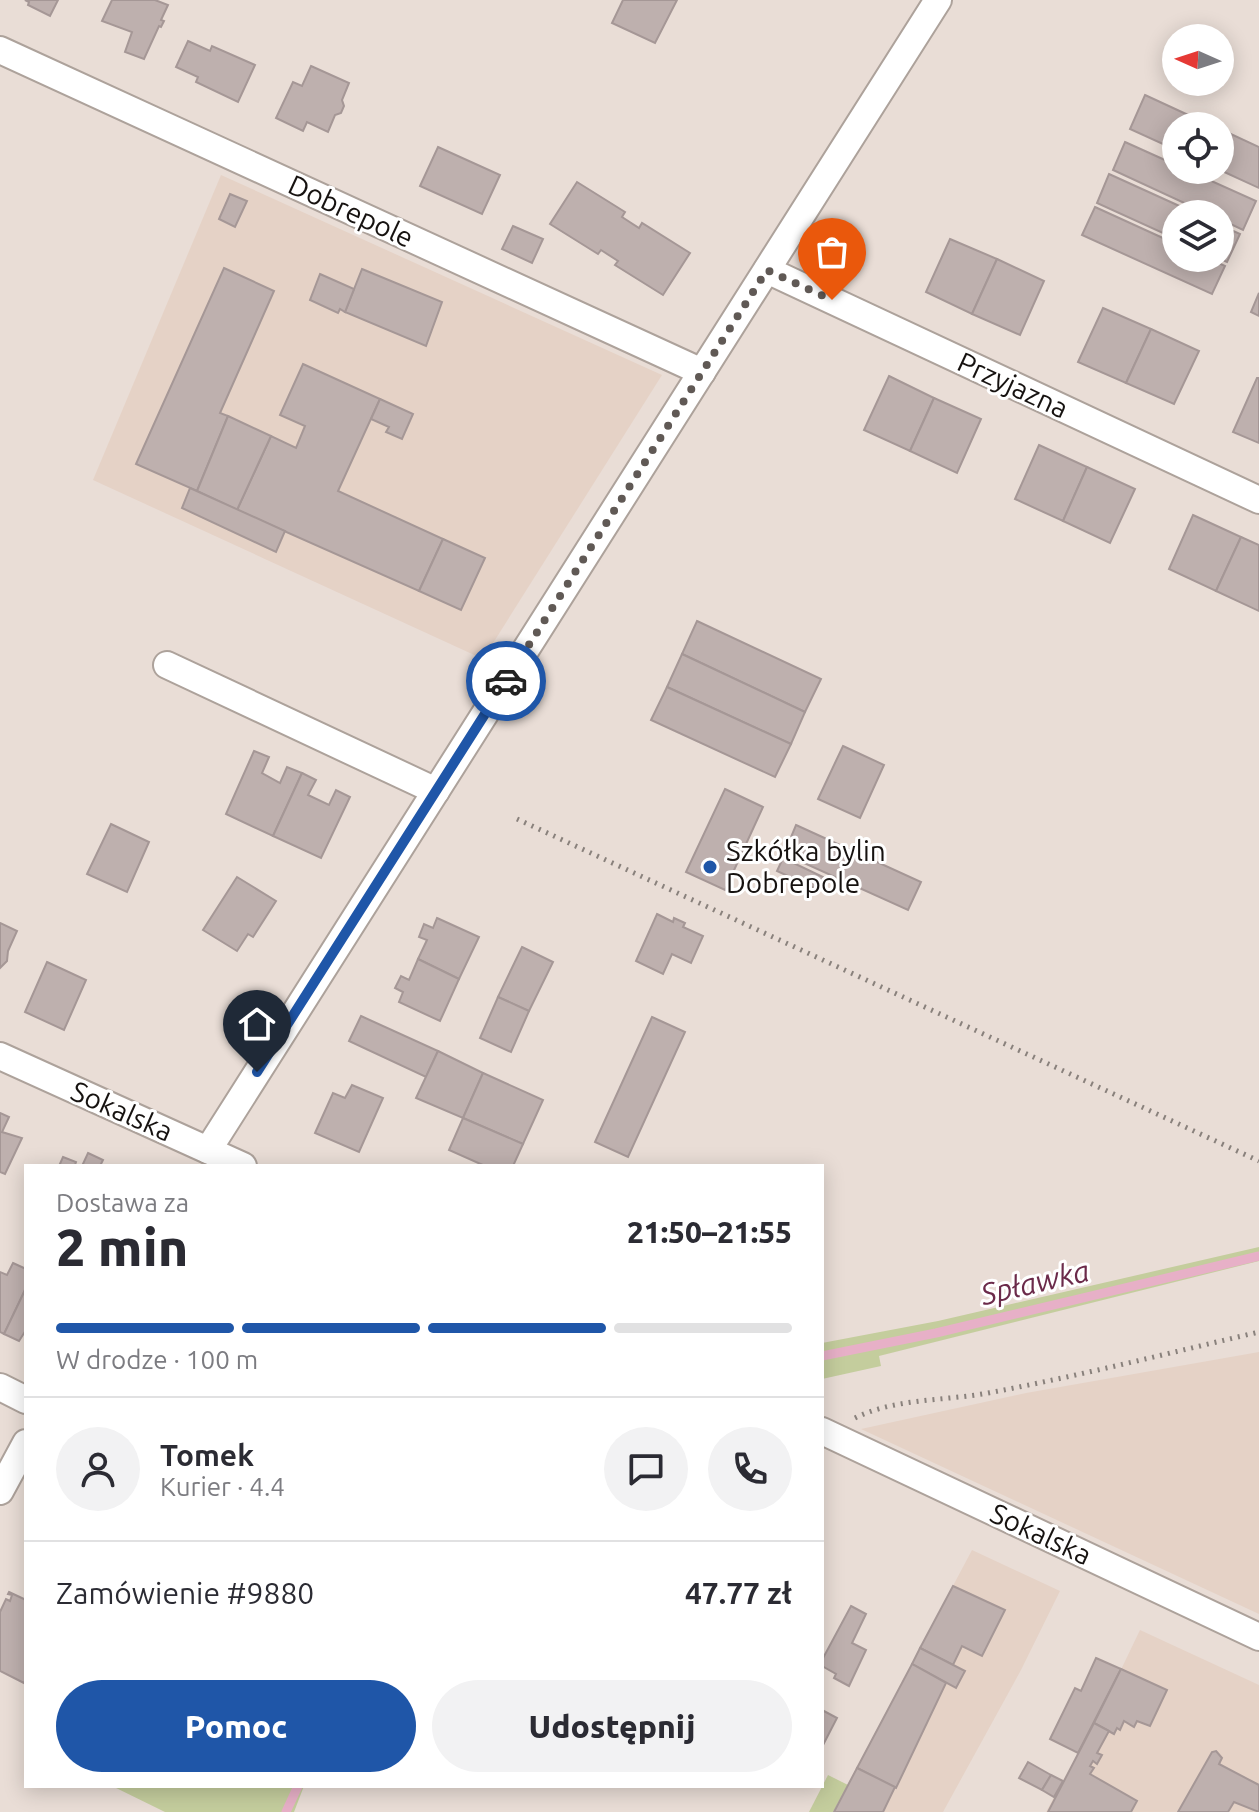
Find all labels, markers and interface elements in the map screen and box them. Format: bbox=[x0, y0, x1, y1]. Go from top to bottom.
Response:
north arrow bbox=[1162, 24, 1234, 96]
map controls bbox=[1162, 24, 1234, 272]
button: locate bbox=[1162, 112, 1234, 184]
street label: Dobrepole bbox=[284, 168, 419, 253]
button: layers bbox=[1162, 200, 1234, 272]
pin bbox=[798, 218, 866, 300]
icon: bag bbox=[810, 230, 854, 274]
street label: Przyjazna bbox=[953, 346, 1073, 424]
courier bbox=[466, 641, 546, 721]
icon: car bbox=[484, 659, 528, 703]
place label: Szkółka bylin Dobrepole bbox=[726, 835, 886, 898]
marker: Szkółka bylin Dobrepole bbox=[701, 858, 719, 876]
pin bbox=[223, 990, 291, 1072]
icon: home bbox=[235, 1002, 279, 1046]
street label: Sokalska bbox=[67, 1075, 178, 1147]
text: Dostawa za bbox=[56, 1188, 189, 1217]
text: 21:50–21:55 bbox=[627, 1215, 792, 1249]
text: 2 min bbox=[56, 1218, 188, 1276]
water label: Spławka bbox=[976, 1253, 1092, 1311]
text: W drodze · 100 m bbox=[56, 1345, 258, 1374]
button: person bbox=[56, 1427, 140, 1511]
button: chat bbox=[604, 1427, 688, 1511]
button: phone bbox=[708, 1427, 792, 1511]
text: Tomek bbox=[160, 1438, 254, 1472]
text: Kurier · 4.4 bbox=[160, 1472, 285, 1501]
street label: Sokalska bbox=[986, 1497, 1097, 1570]
text: Zamówienie #9880 bbox=[56, 1576, 314, 1610]
text: 47.77 zł bbox=[685, 1576, 792, 1610]
button: Pomoc bbox=[56, 1680, 416, 1772]
button: Udostępnij bbox=[432, 1680, 792, 1772]

